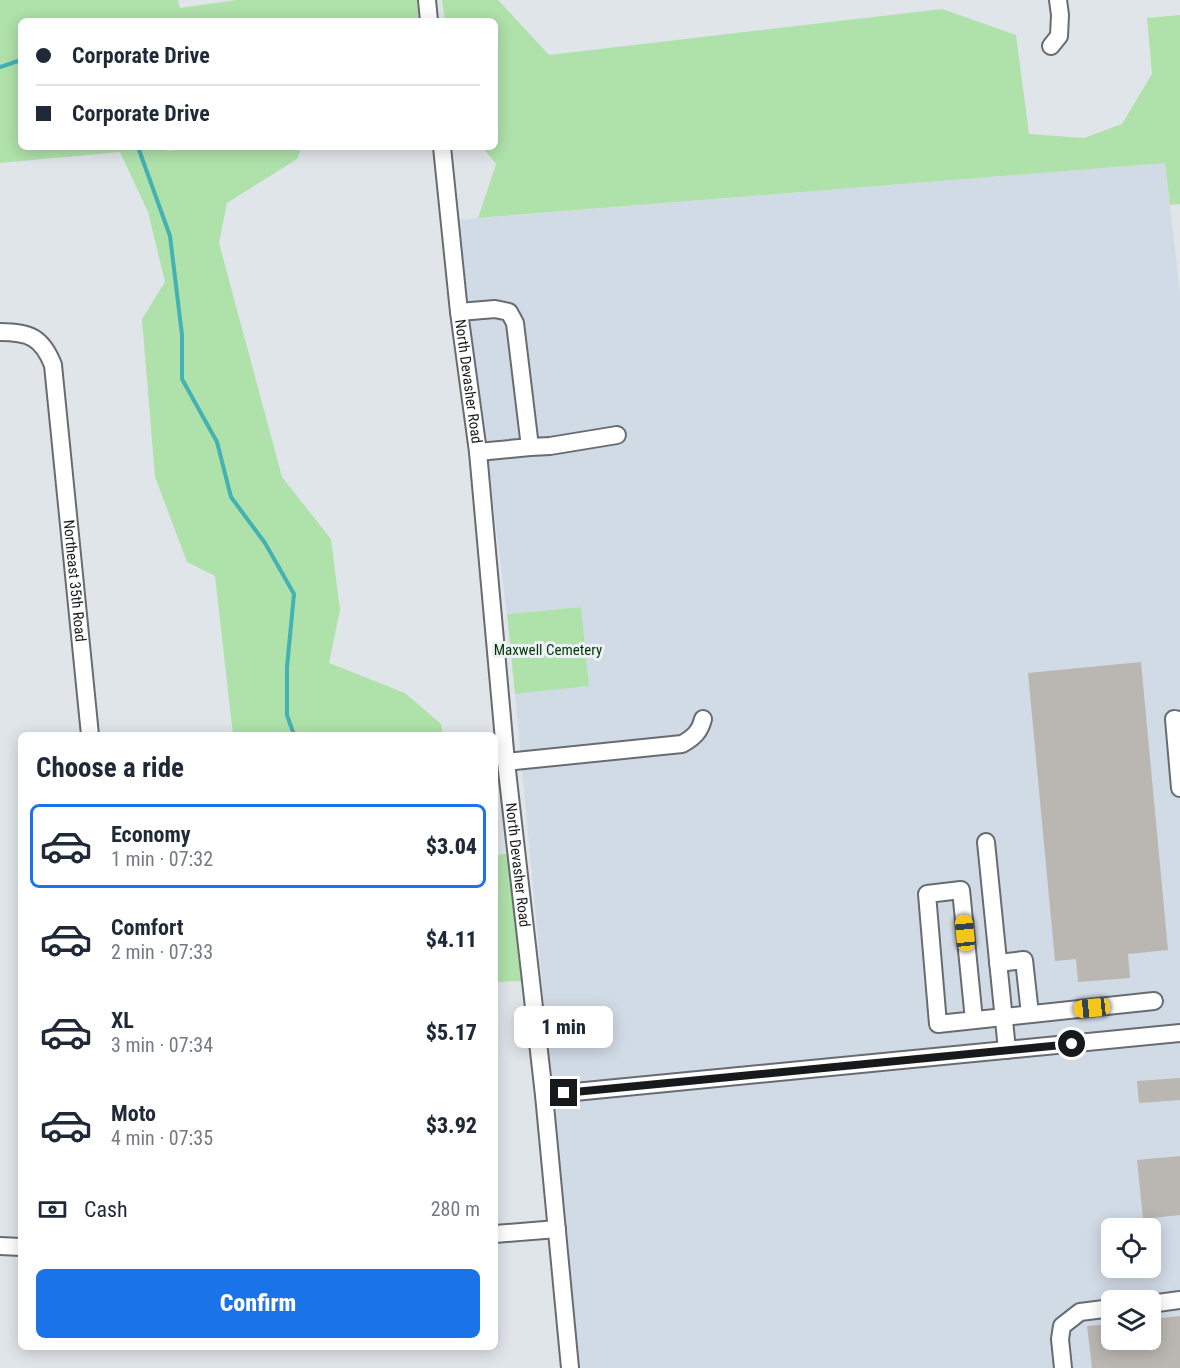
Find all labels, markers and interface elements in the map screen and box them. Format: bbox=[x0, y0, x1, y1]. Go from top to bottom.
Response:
text: Corporate Drive bbox=[72, 43, 210, 68]
text: Corporate Drive bbox=[72, 101, 210, 126]
street label: North Devasher Road bbox=[451, 318, 486, 445]
street label: Northeast 35th Road bbox=[60, 519, 90, 643]
park label: Maxwell Cemetery bbox=[494, 641, 602, 659]
text: Choose a ride bbox=[36, 752, 184, 784]
street label: North Devasher Road bbox=[502, 802, 534, 928]
icon: car bbox=[39, 819, 93, 873]
text: Economy bbox=[111, 822, 191, 847]
text: $3.04 bbox=[426, 834, 477, 859]
text: 1 min · 07:32 bbox=[111, 847, 213, 871]
icon: car bbox=[39, 912, 93, 966]
car bbox=[954, 914, 976, 952]
text: Comfort bbox=[111, 915, 184, 940]
text: $4.11 bbox=[426, 927, 477, 952]
text: 2 min · 07:33 bbox=[111, 940, 213, 964]
car bbox=[1073, 997, 1111, 1019]
icon: car bbox=[39, 1005, 93, 1059]
callout: 1 min bbox=[514, 1006, 614, 1048]
text: XL bbox=[111, 1008, 134, 1033]
text: 1 min bbox=[541, 1015, 586, 1039]
text: $5.17 bbox=[426, 1020, 477, 1045]
route start bbox=[1058, 1030, 1085, 1057]
text: 3 min · 07:34 bbox=[111, 1033, 213, 1057]
route end bbox=[550, 1079, 577, 1106]
icon: car bbox=[39, 1098, 93, 1152]
text: Moto bbox=[111, 1101, 156, 1126]
text: $3.92 bbox=[426, 1113, 477, 1138]
text: 4 min · 07:35 bbox=[111, 1126, 213, 1150]
icon: cash bbox=[36, 1193, 69, 1226]
text: Cash bbox=[84, 1197, 128, 1222]
text: 280 m bbox=[431, 1197, 480, 1221]
map controls bbox=[1101, 1218, 1161, 1350]
button: locate bbox=[1101, 1218, 1161, 1278]
button: Confirm bbox=[36, 1269, 480, 1338]
button: layers bbox=[1101, 1290, 1161, 1350]

